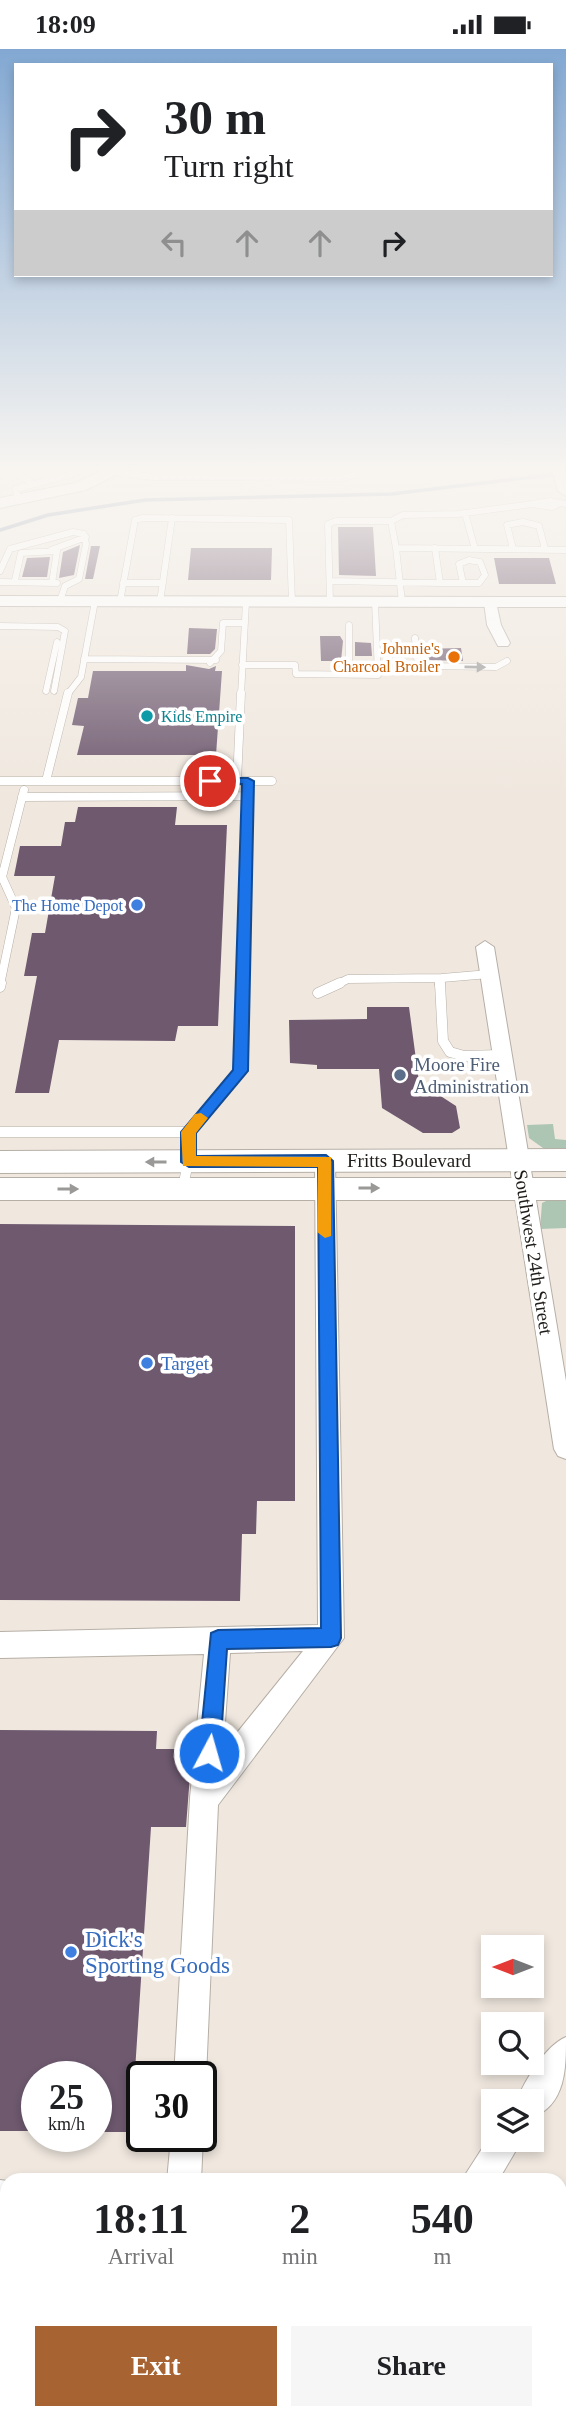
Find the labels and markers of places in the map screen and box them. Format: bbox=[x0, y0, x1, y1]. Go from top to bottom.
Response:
place label: Johnnie's Charcoal Broiler bbox=[333, 640, 441, 675]
marker: Johnnie's Charcoal Broiler bbox=[446, 649, 462, 665]
marker: Kids Empire bbox=[139, 708, 155, 724]
place label: Kids Empire bbox=[161, 708, 242, 726]
pin bbox=[180, 751, 240, 811]
place label: The Home Depot bbox=[12, 897, 124, 915]
marker: The Home Depot bbox=[129, 897, 145, 913]
place label: Moore Fire Administration bbox=[414, 1054, 530, 1097]
marker: Moore Fire Administration bbox=[392, 1067, 408, 1083]
place label: Target bbox=[161, 1353, 210, 1374]
marker: Target bbox=[139, 1355, 155, 1371]
place label: Dick's Sporting Goods bbox=[85, 1927, 230, 1978]
marker: Dick's Sporting Goods bbox=[63, 1944, 79, 1960]

